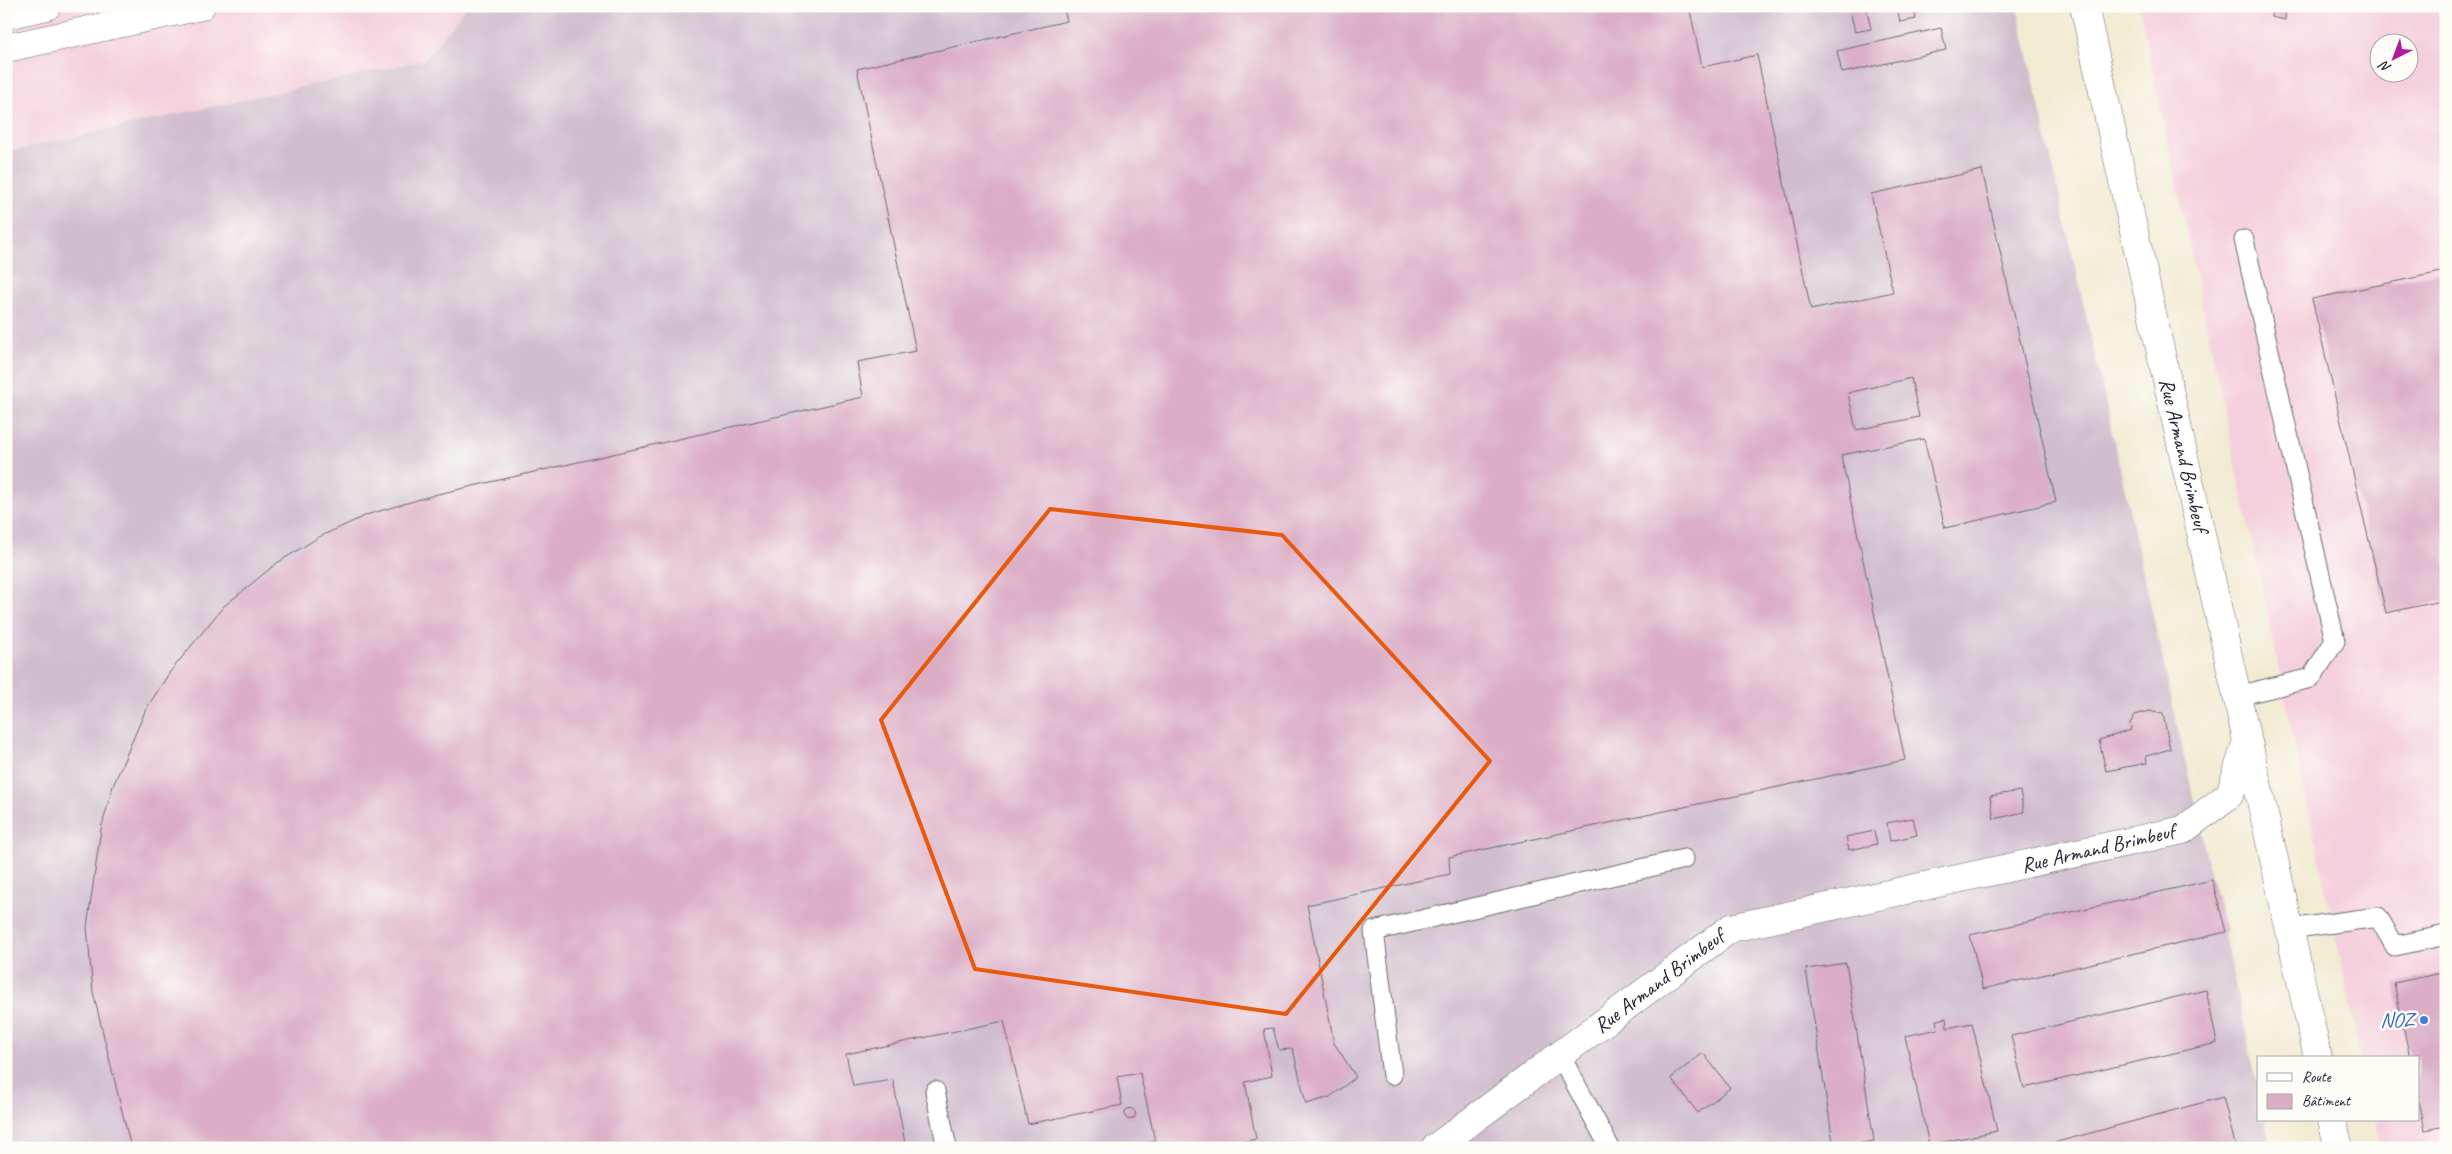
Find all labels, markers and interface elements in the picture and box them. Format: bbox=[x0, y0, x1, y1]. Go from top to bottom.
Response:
north arrow bbox=[2370, 32, 2420, 82]
text: N bbox=[2375, 57, 2395, 77]
street label: Rue Armand Brimbeuf bbox=[2154, 376, 2215, 538]
street label: Rue Armand Brimbeuf bbox=[2019, 817, 2181, 878]
street label: Rue Armand Brimbeuf bbox=[1589, 921, 1732, 1038]
place label: NOZ bbox=[2380, 1007, 2417, 1033]
marker: NOZ bbox=[2418, 1014, 2430, 1026]
legend bbox=[2257, 1056, 2420, 1122]
text: Route bbox=[2302, 1068, 2332, 1087]
text: Bâtiment bbox=[2302, 1092, 2352, 1111]

